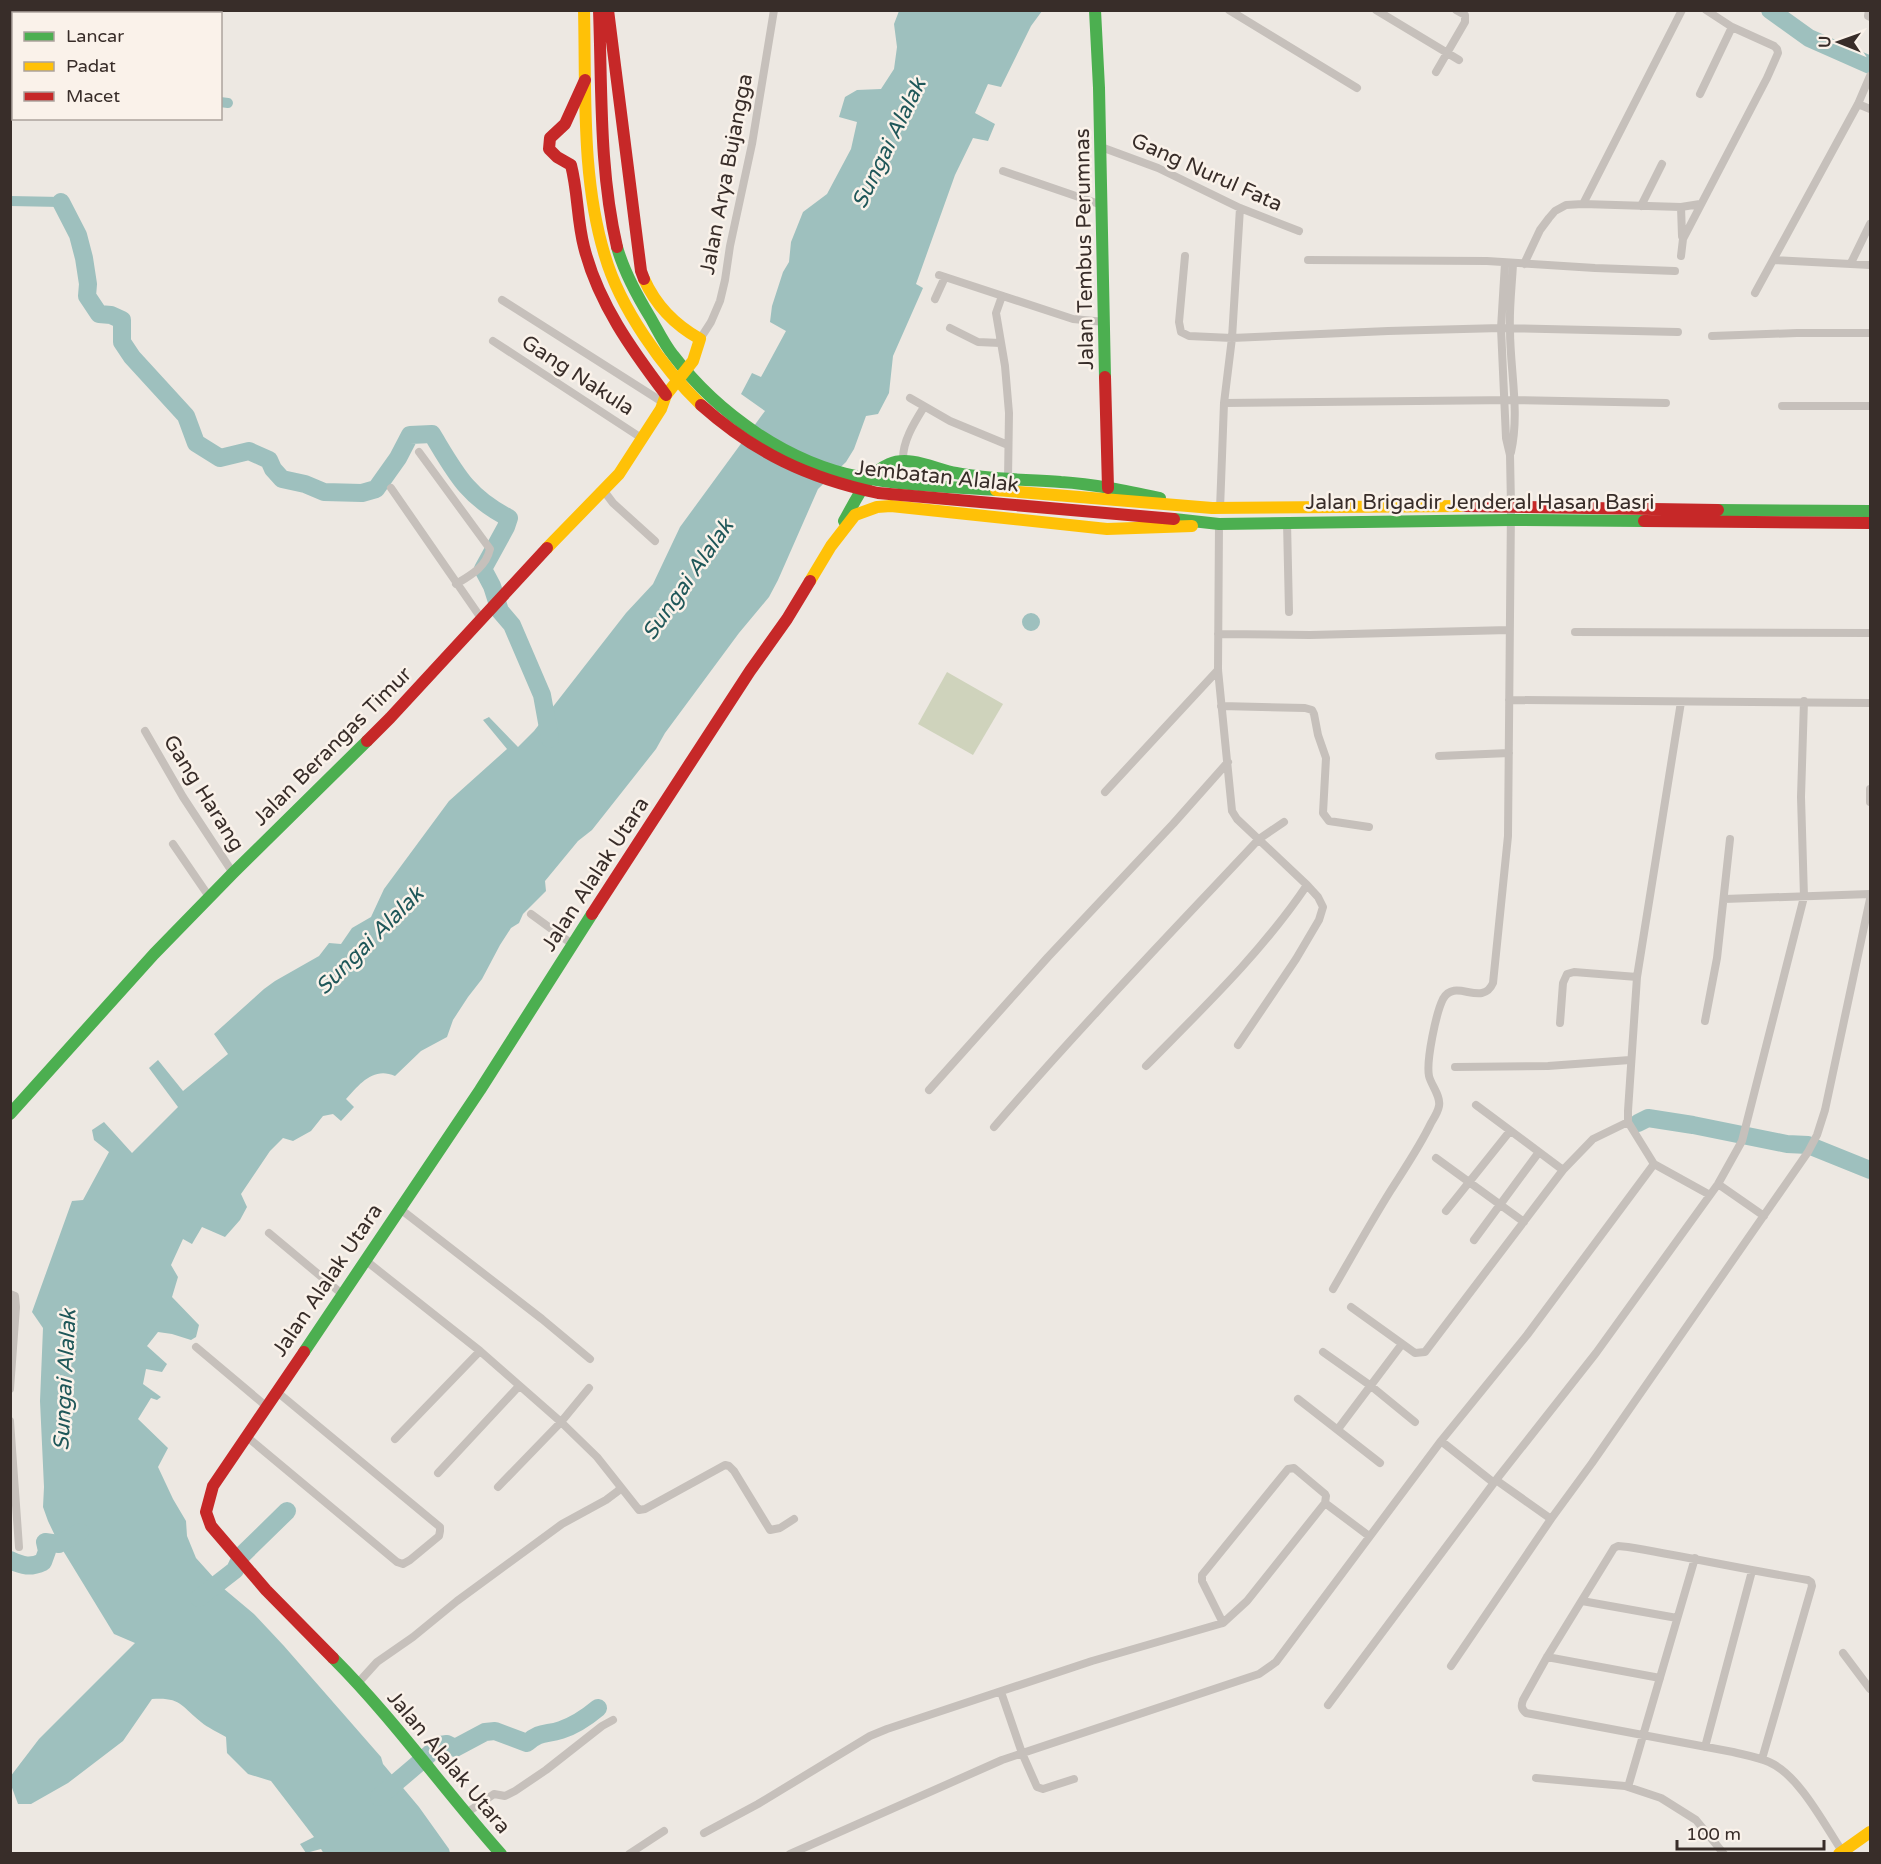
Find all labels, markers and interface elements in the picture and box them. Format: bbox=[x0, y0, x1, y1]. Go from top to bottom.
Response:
legend bbox=[12, 12, 222, 120]
north arrow bbox=[1809, 12, 1869, 72]
text: Lancar bbox=[66, 25, 124, 47]
text: U bbox=[1815, 36, 1835, 48]
text: Padat bbox=[66, 55, 116, 77]
street label: Jalan Arya Bujangga bbox=[695, 71, 758, 277]
water label: Sungai Alalak bbox=[846, 72, 932, 213]
text: Macet bbox=[66, 85, 120, 107]
street label: Jalan Tembus Perumnas bbox=[1070, 128, 1099, 370]
street label: Gang Nurul Fata bbox=[1127, 128, 1286, 217]
street label: Gang Nakula bbox=[517, 330, 639, 421]
street label: Jembatan Alalak bbox=[854, 455, 1020, 498]
street label: Jalan Brigadir Jenderal Hasan Basri bbox=[1305, 490, 1655, 515]
water label: Sungai Alalak bbox=[637, 513, 740, 645]
street label: Jalan Berangas Timur bbox=[248, 662, 417, 831]
street label: Gang Harang bbox=[158, 730, 249, 856]
street label: Jalan Alalak Utara bbox=[536, 793, 655, 956]
water label: Sungai Alalak bbox=[310, 880, 430, 1000]
street label: Jalan Alalak Utara bbox=[267, 1199, 388, 1361]
water label: Sungai Alalak bbox=[48, 1307, 82, 1451]
street label: Jalan Alalak Utara bbox=[382, 1686, 516, 1839]
scale bar bbox=[1677, 1813, 1824, 1851]
text: 100 m bbox=[1686, 1823, 1741, 1845]

